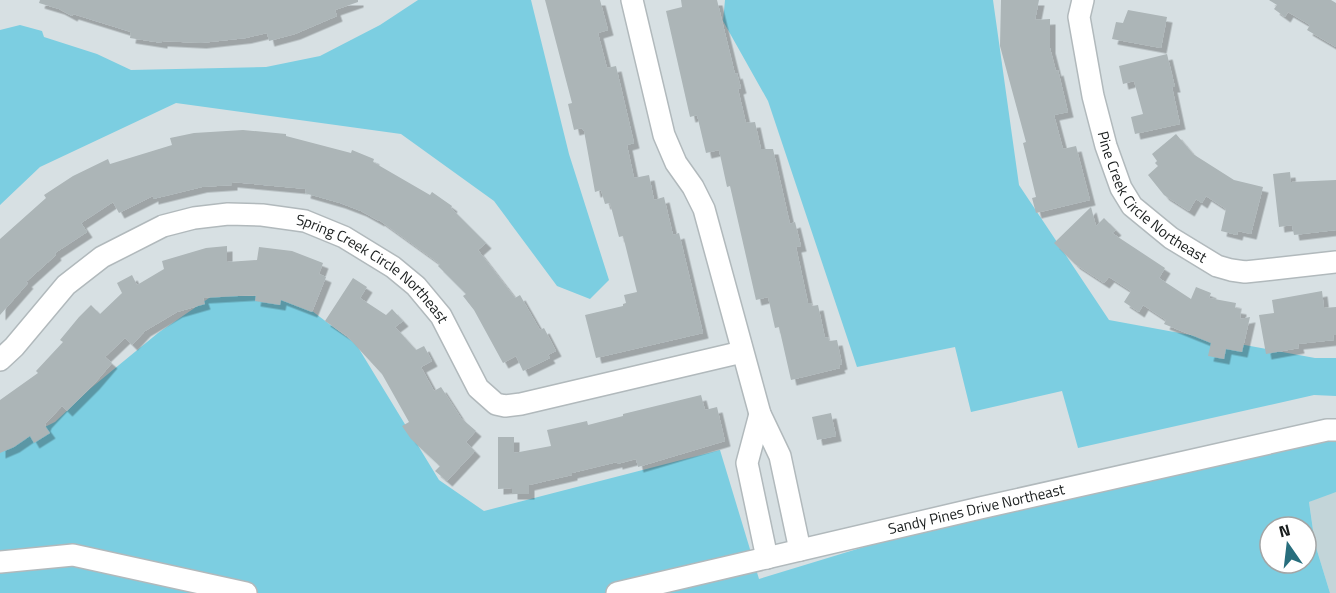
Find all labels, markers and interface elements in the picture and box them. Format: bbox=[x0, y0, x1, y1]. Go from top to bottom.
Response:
street label: Pine Creek Circle Northeast bbox=[1092, 128, 1212, 269]
street label: Spring Creek Circle Northeast bbox=[295, 208, 455, 328]
street label: Sandy Pines Drive Northeast bbox=[886, 477, 1067, 540]
north arrow bbox=[1258, 515, 1318, 575]
text: N bbox=[1276, 517, 1293, 543]

